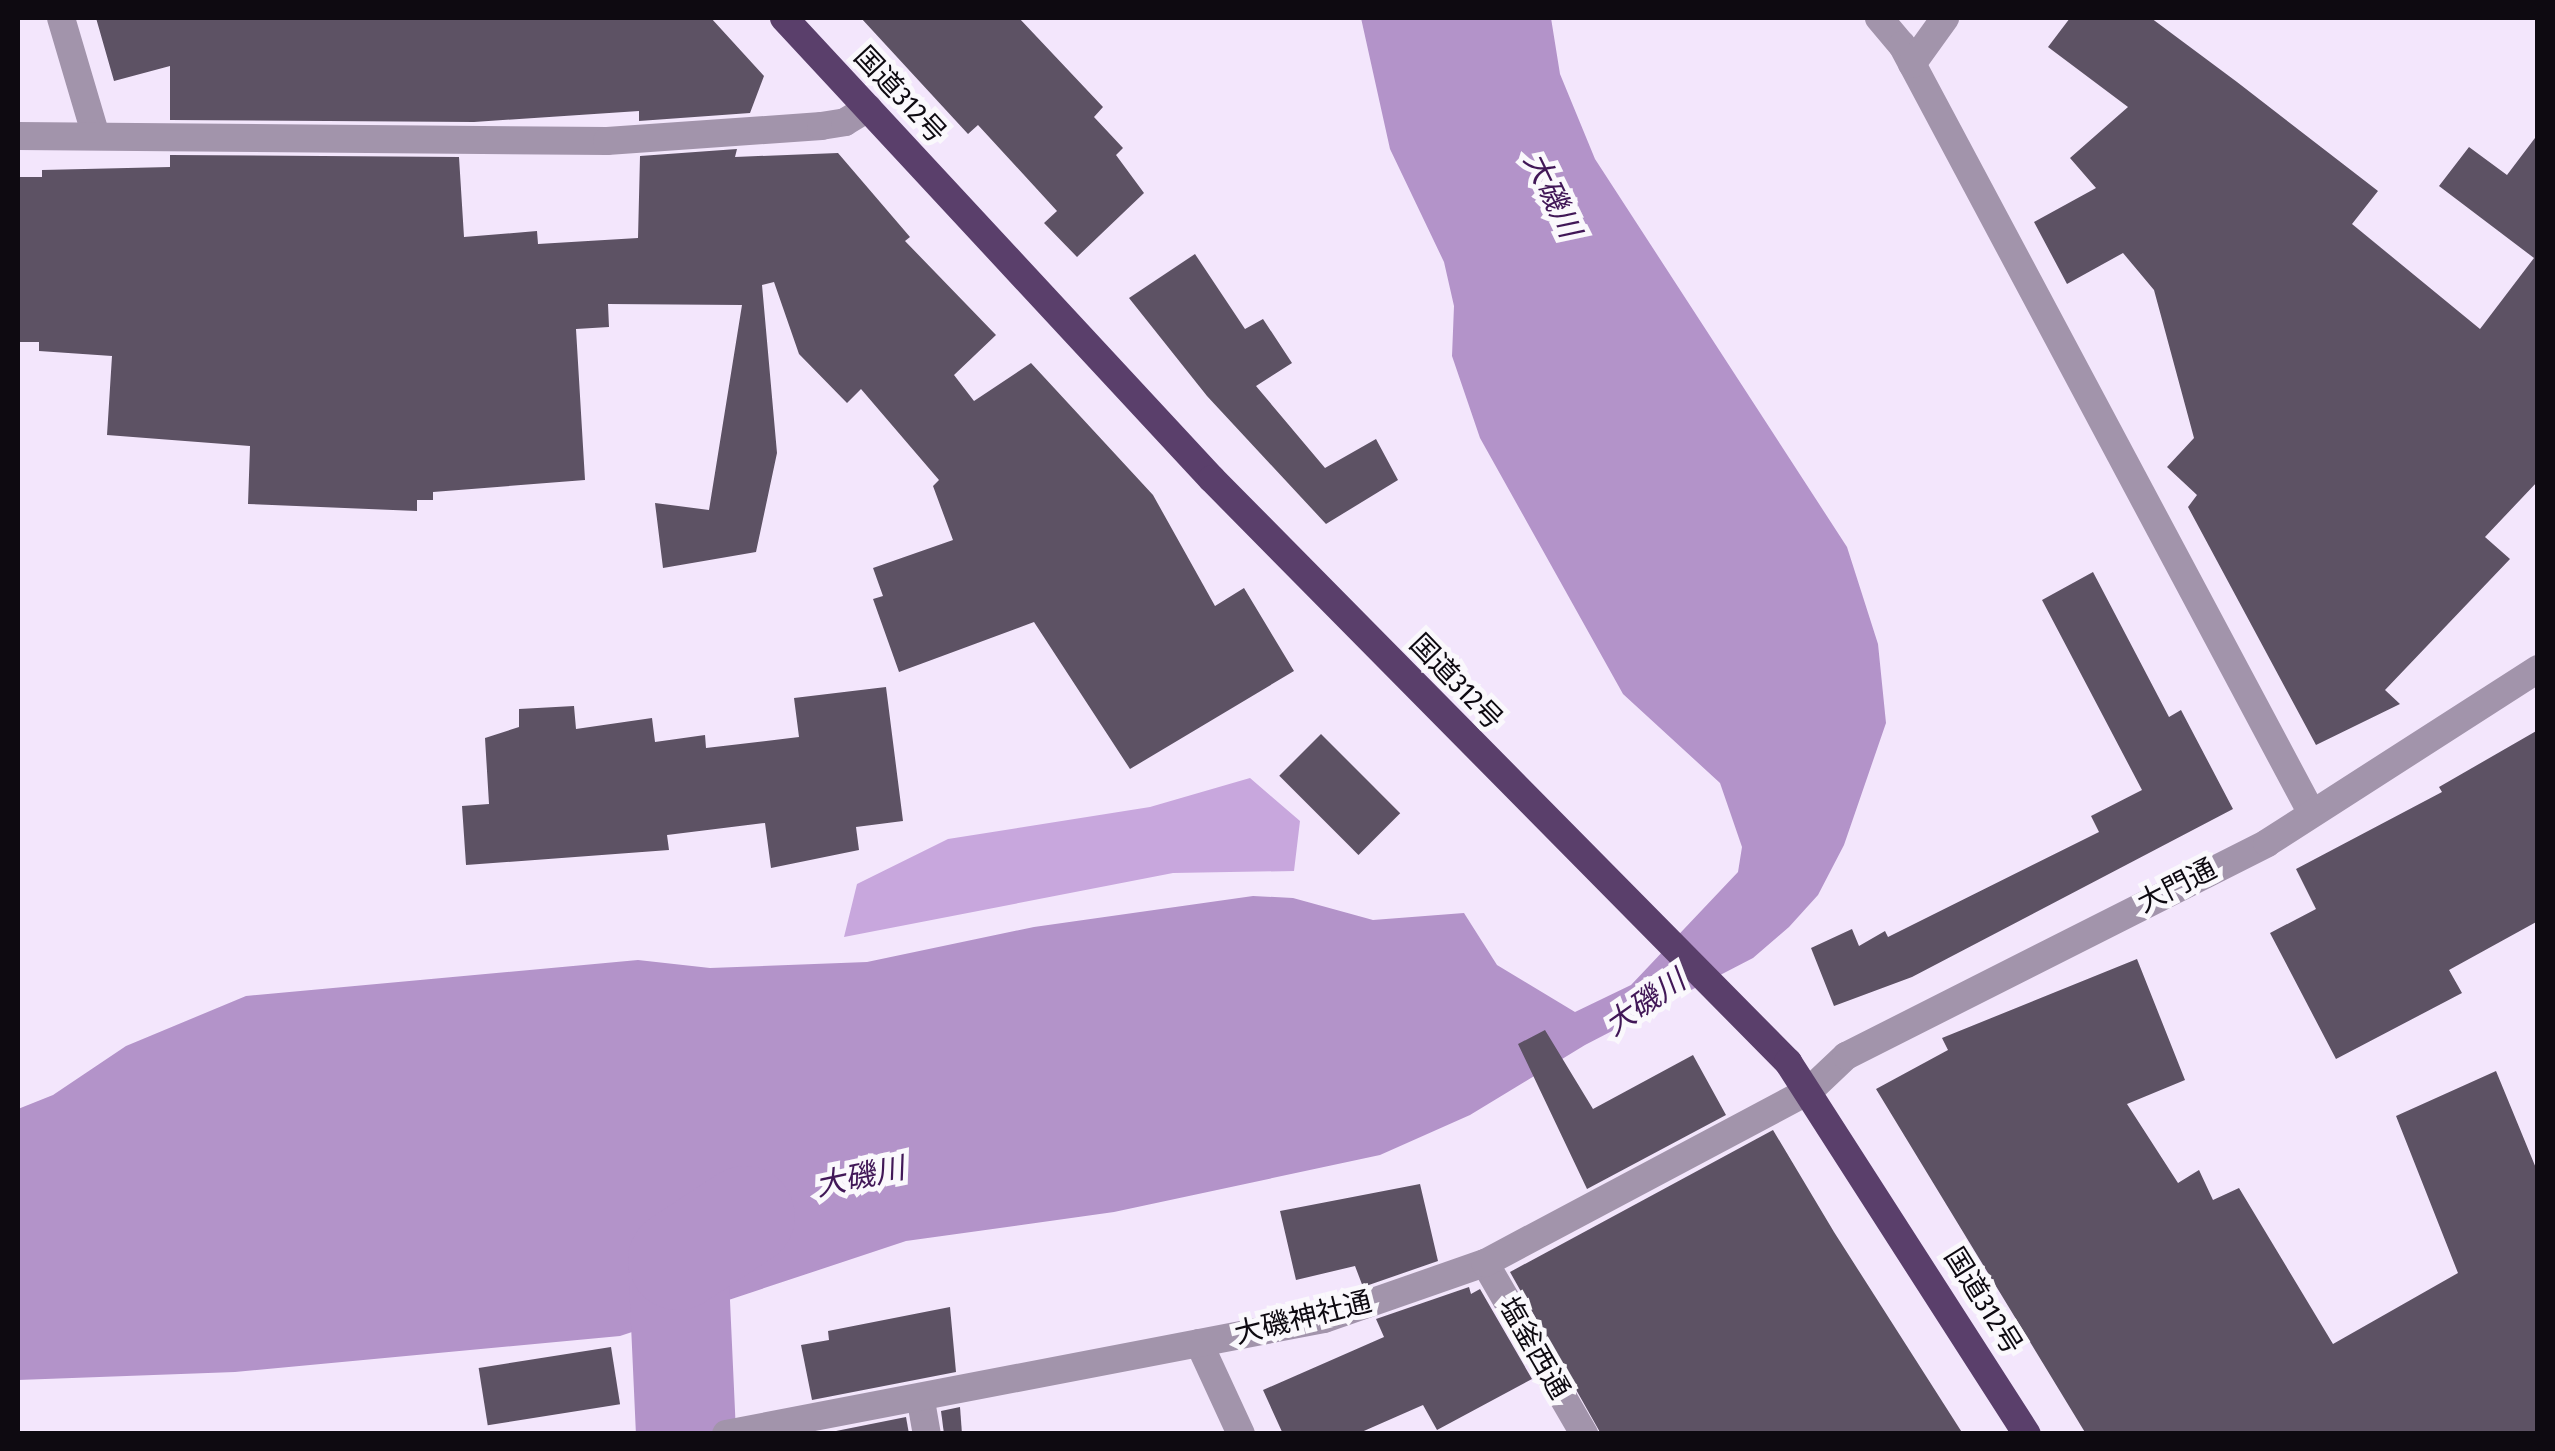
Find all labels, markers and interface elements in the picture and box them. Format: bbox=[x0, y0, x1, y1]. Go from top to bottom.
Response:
street label: 国道312号 bbox=[847, 40, 953, 150]
water label: 大磯川 bbox=[1516, 147, 1588, 243]
street label: 国道312号 bbox=[1403, 627, 1509, 737]
street label: 大門通 bbox=[2132, 852, 2222, 920]
water label: 大磯川 bbox=[1598, 962, 1692, 1044]
water label: 大磯川 bbox=[812, 1150, 908, 1204]
street label: 国道312号 bbox=[1937, 1242, 2029, 1360]
street label: 大磯神社通 bbox=[1231, 1285, 1375, 1351]
street label: 塩釜西通 bbox=[1491, 1291, 1577, 1405]

